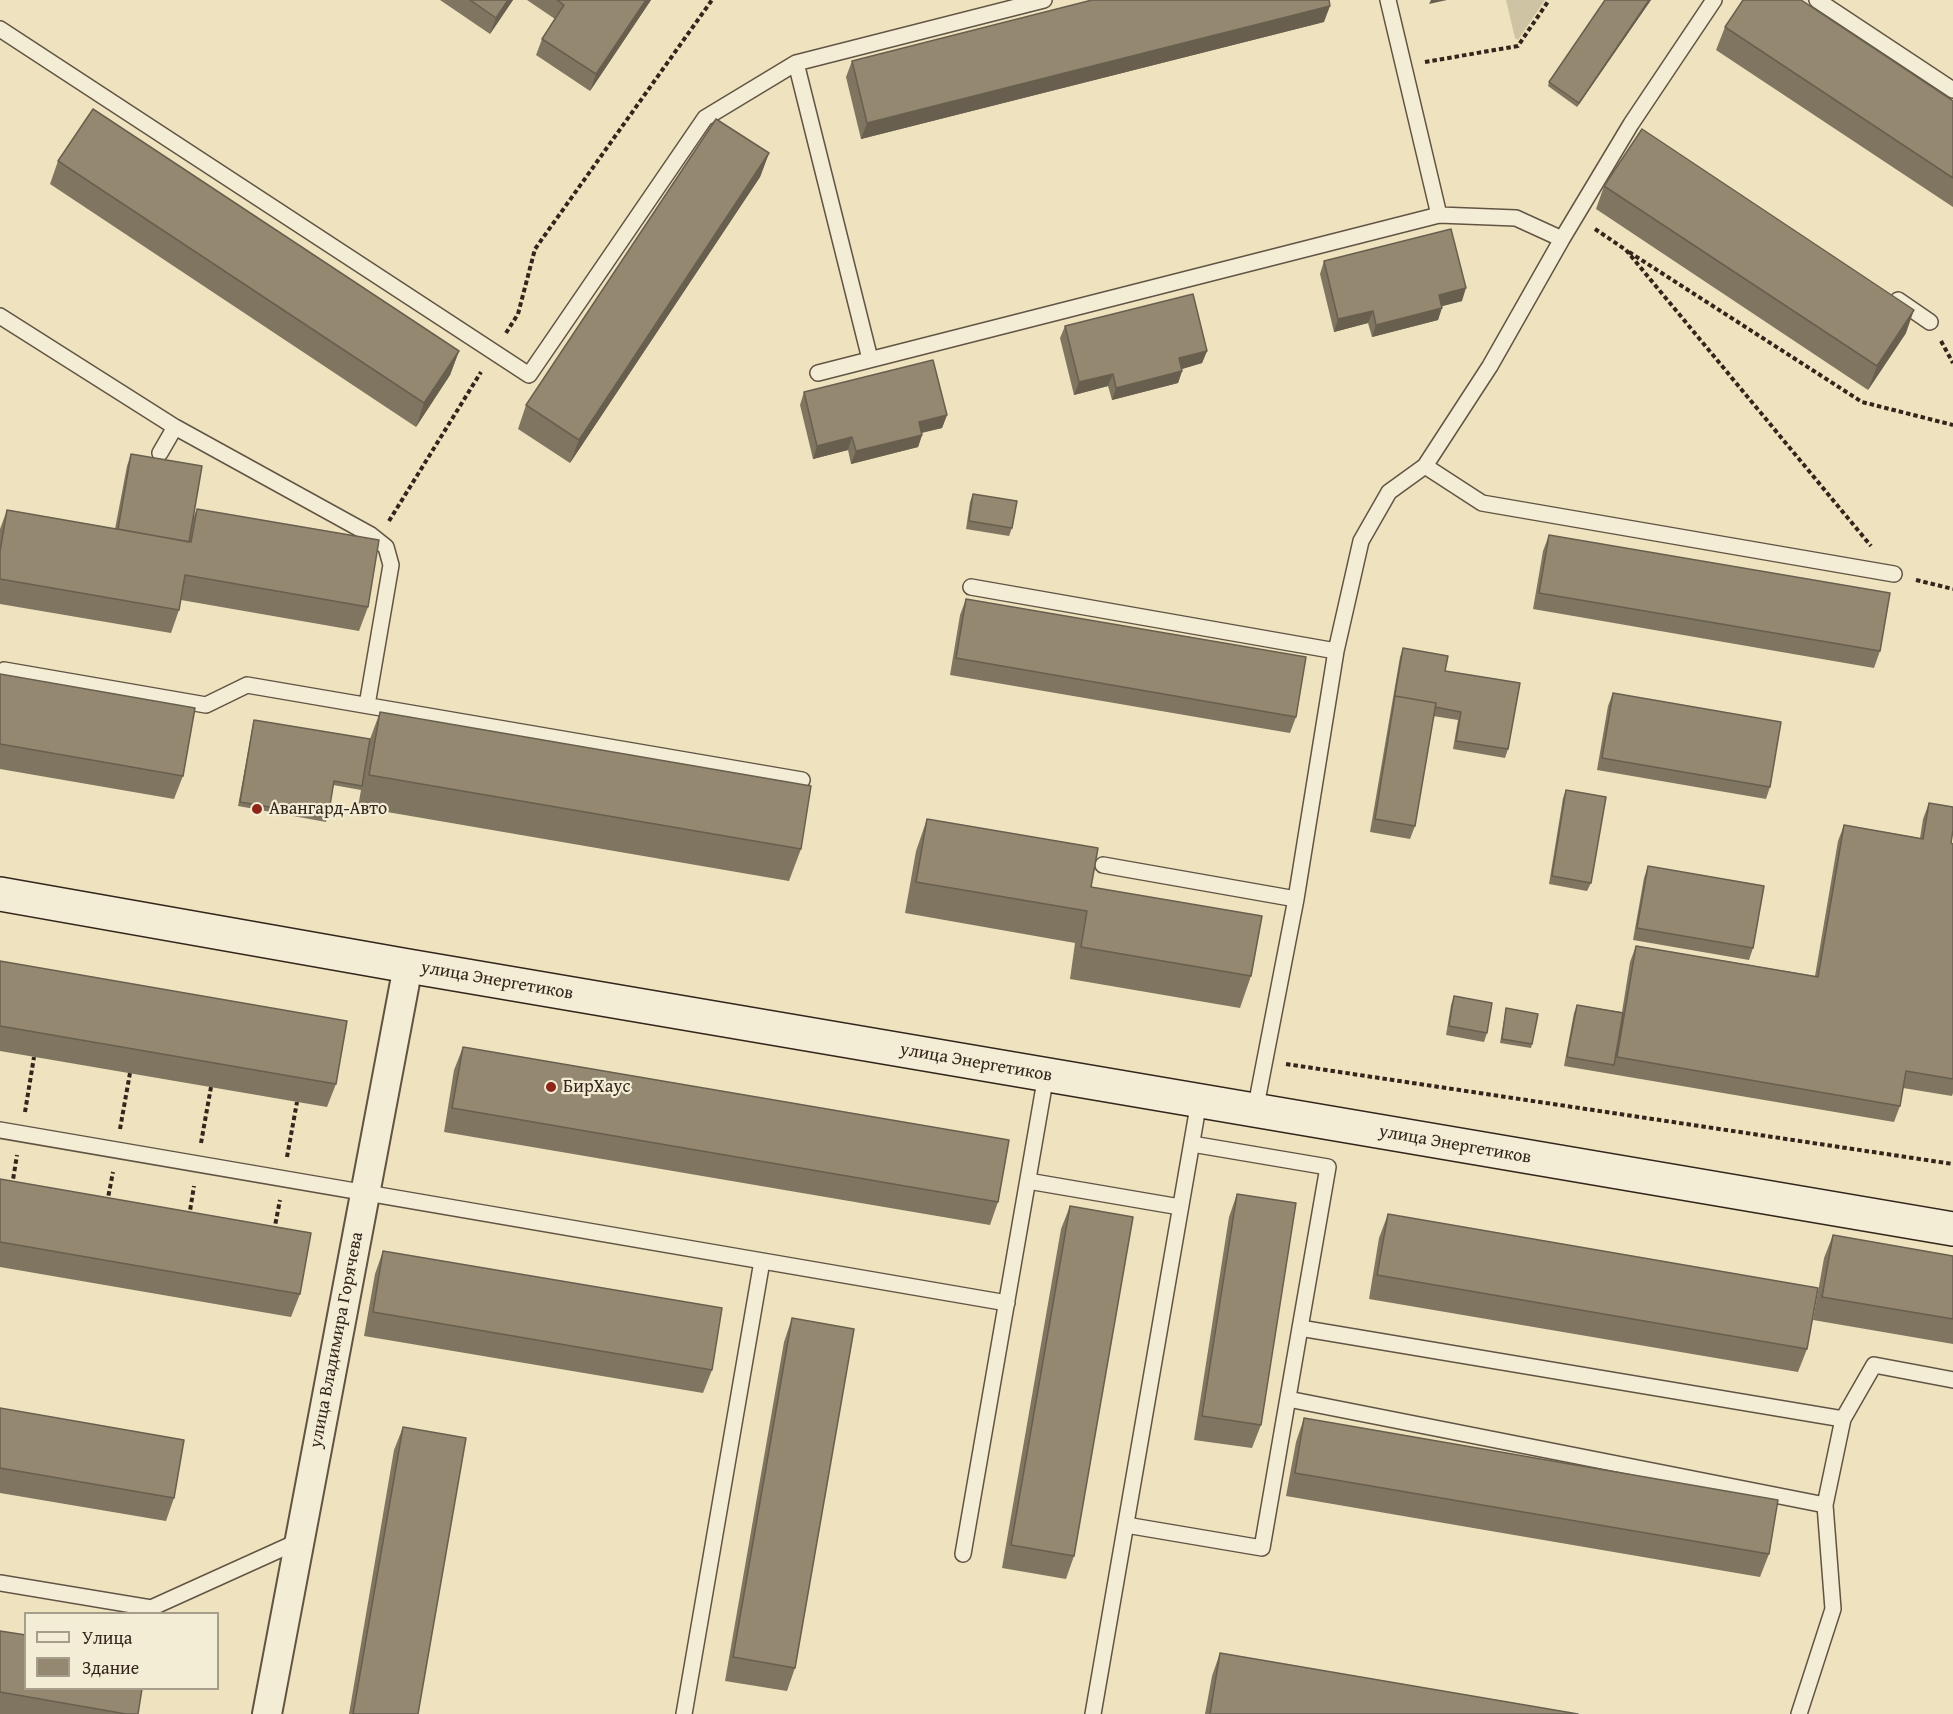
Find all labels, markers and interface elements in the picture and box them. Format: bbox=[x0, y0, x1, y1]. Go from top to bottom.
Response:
place label: Авангард-Авто bbox=[269, 798, 387, 820]
marker: Авангард-Авто bbox=[250, 802, 264, 816]
street label: улица Энергетиков bbox=[419, 957, 575, 1005]
street label: улица Энергетиков bbox=[898, 1039, 1054, 1087]
place label: БирХаус bbox=[563, 1076, 630, 1098]
marker: БирХаус bbox=[544, 1080, 558, 1094]
street label: улица Энергетиков bbox=[1377, 1121, 1533, 1169]
street label: улица Владимира Горячева bbox=[305, 1230, 369, 1450]
legend bbox=[24, 1612, 219, 1690]
text: Улица bbox=[82, 1624, 132, 1651]
text: Здание bbox=[82, 1654, 139, 1681]

